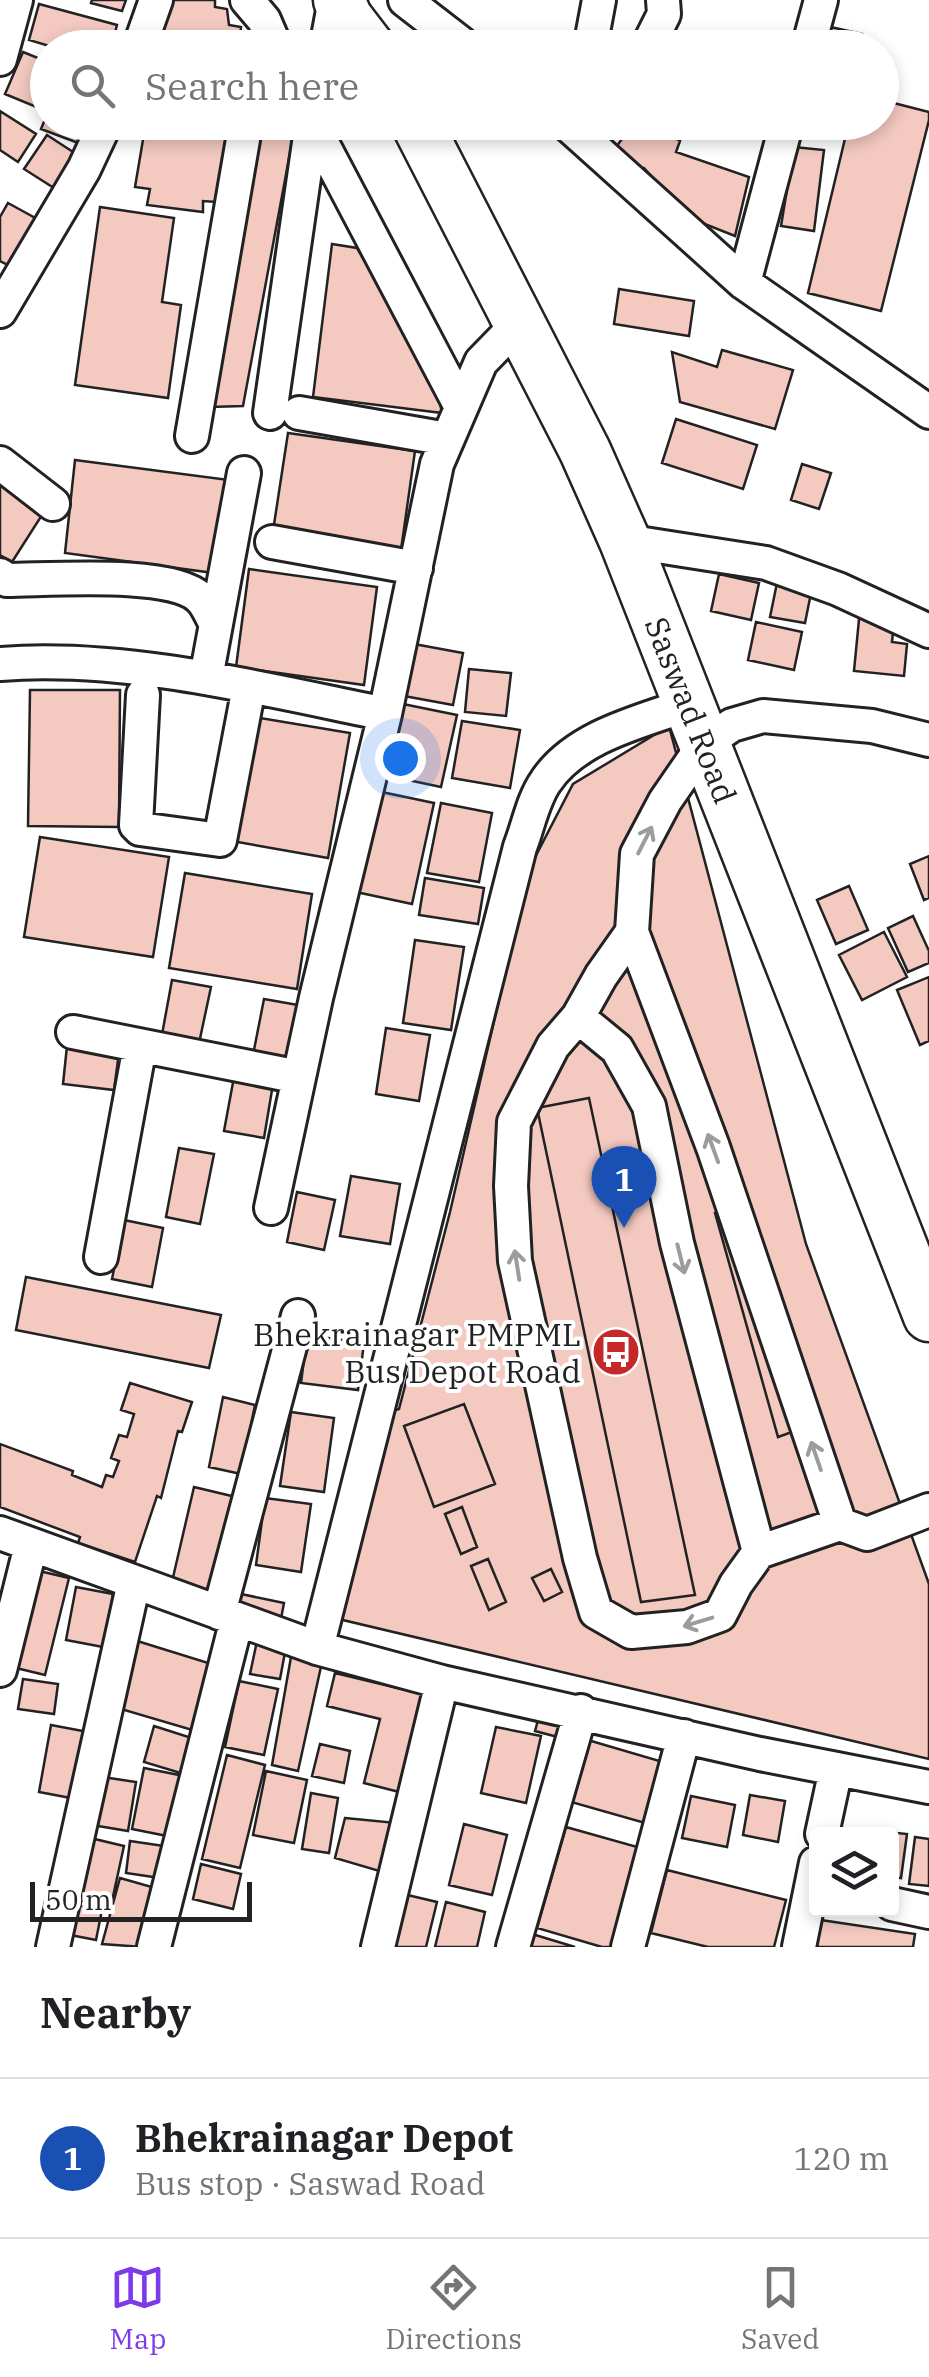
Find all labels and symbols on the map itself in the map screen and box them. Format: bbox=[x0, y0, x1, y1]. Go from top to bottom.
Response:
street label: Saswad Road bbox=[636, 611, 747, 810]
your location bbox=[375, 733, 426, 784]
one-way arrow bbox=[636, 825, 655, 855]
one-way arrow bbox=[703, 1133, 721, 1164]
pin: 1 bbox=[592, 1146, 656, 1228]
one-way arrow bbox=[673, 1242, 691, 1274]
one-way arrow bbox=[507, 1249, 526, 1281]
place label: Bhekrainagar PMPML Bus Depot Road bbox=[253, 1313, 581, 1392]
bus stop icon: Bhekrainagar PMPML Bus Depot Road bbox=[590, 1326, 642, 1378]
one-way arrow bbox=[806, 1440, 824, 1472]
one-way arrow bbox=[683, 1614, 714, 1632]
scale bar bbox=[30, 1877, 252, 1922]

